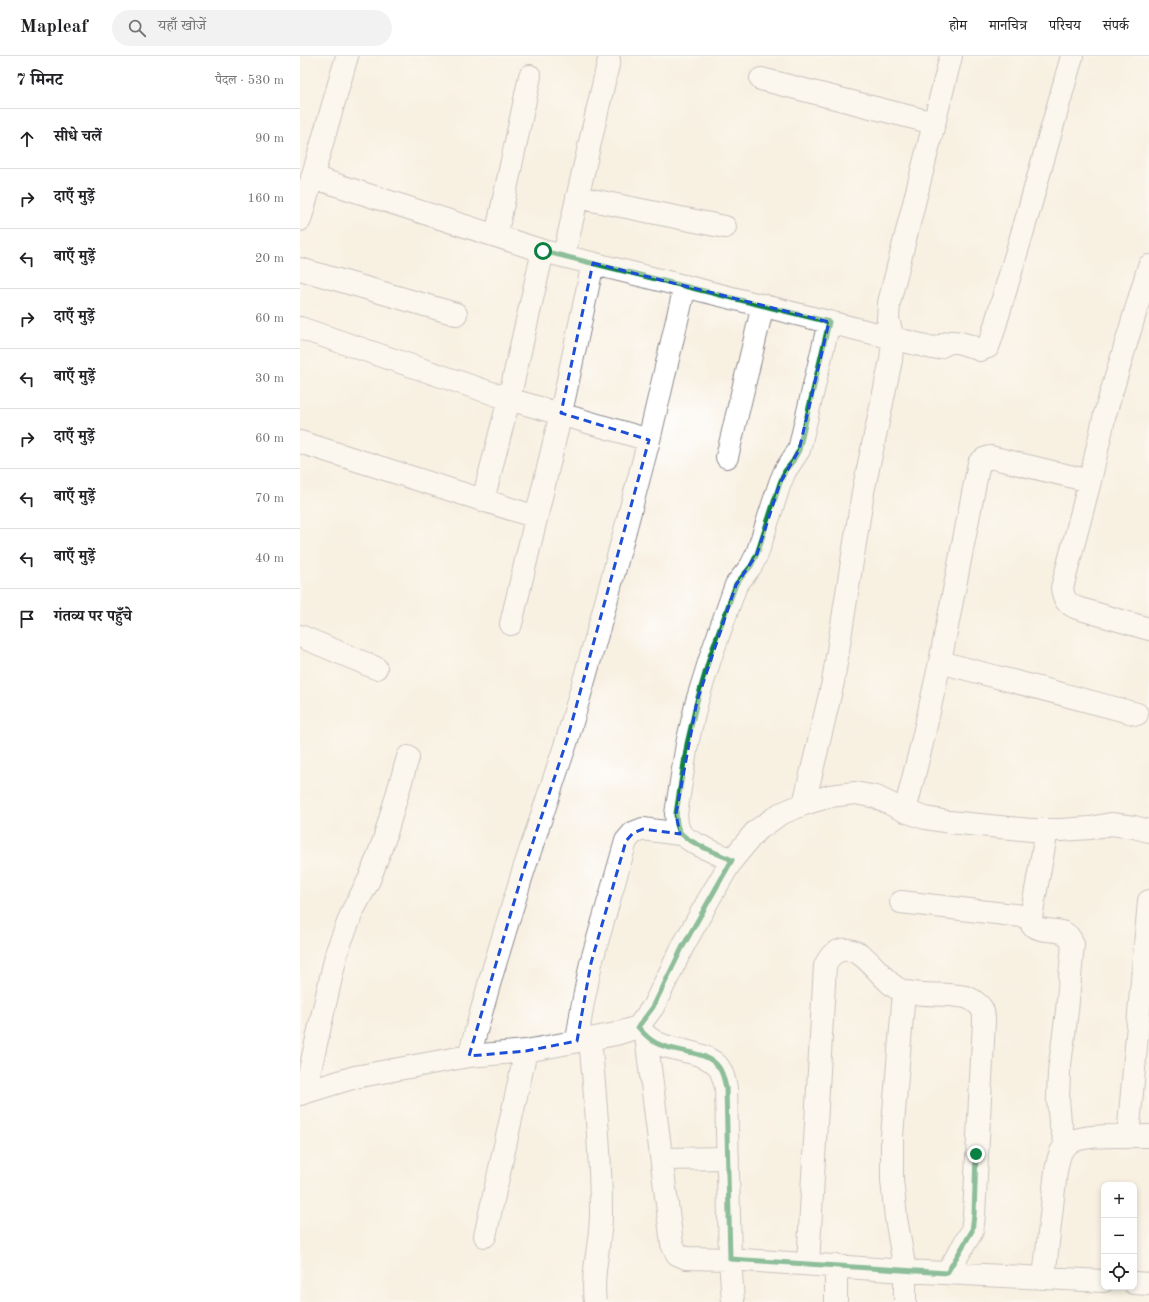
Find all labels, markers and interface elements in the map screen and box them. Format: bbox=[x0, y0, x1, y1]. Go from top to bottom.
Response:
search box bbox=[112, 10, 392, 46]
icon: search bbox=[126, 17, 148, 39]
text: Mapleaf bbox=[20, 18, 88, 37]
text: यहाँ खोजें bbox=[158, 19, 206, 34]
text: होम bbox=[949, 19, 967, 33]
text: मानचित्र bbox=[989, 19, 1027, 33]
text: परिचय bbox=[1049, 19, 1081, 33]
text: संपर्क bbox=[1103, 19, 1129, 33]
text: 7 मिनट bbox=[16, 72, 63, 89]
text: पैदल · 530 m bbox=[215, 74, 284, 87]
icon: ahead bbox=[16, 128, 38, 150]
text: सीधे चलें bbox=[54, 130, 102, 145]
text: 90 m bbox=[255, 132, 284, 145]
icon: right bbox=[16, 188, 38, 210]
text: दाएँ मुड़ें bbox=[54, 190, 95, 205]
text: 160 m bbox=[247, 192, 284, 205]
route start bbox=[534, 242, 552, 260]
icon: left bbox=[16, 248, 38, 270]
text: बाएँ मुड़ें bbox=[54, 250, 95, 265]
text: 20 m bbox=[255, 252, 284, 265]
icon: right bbox=[16, 308, 38, 330]
text: दाएँ मुड़ें bbox=[54, 310, 95, 325]
text: 60 m bbox=[255, 312, 284, 325]
icon: left bbox=[16, 368, 38, 390]
text: बाएँ मुड़ें bbox=[54, 370, 95, 385]
text: 30 m bbox=[255, 372, 284, 385]
icon: right bbox=[16, 428, 38, 450]
text: दाएँ मुड़ें bbox=[54, 430, 95, 445]
text: 60 m bbox=[255, 432, 284, 445]
icon: left bbox=[16, 488, 38, 510]
text: बाएँ मुड़ें bbox=[54, 490, 95, 505]
text: 70 m bbox=[255, 492, 284, 505]
icon: left bbox=[16, 548, 38, 570]
text: बाएँ मुड़ें bbox=[54, 550, 95, 565]
text: 40 m bbox=[255, 552, 284, 565]
icon: arrive bbox=[16, 608, 38, 630]
text: गंतव्य पर पहुँचे bbox=[54, 610, 132, 625]
route end bbox=[967, 1145, 985, 1163]
map controls bbox=[1101, 1182, 1137, 1290]
button: + bbox=[1101, 1182, 1137, 1218]
button: − bbox=[1101, 1218, 1137, 1254]
button: locate bbox=[1101, 1254, 1137, 1290]

